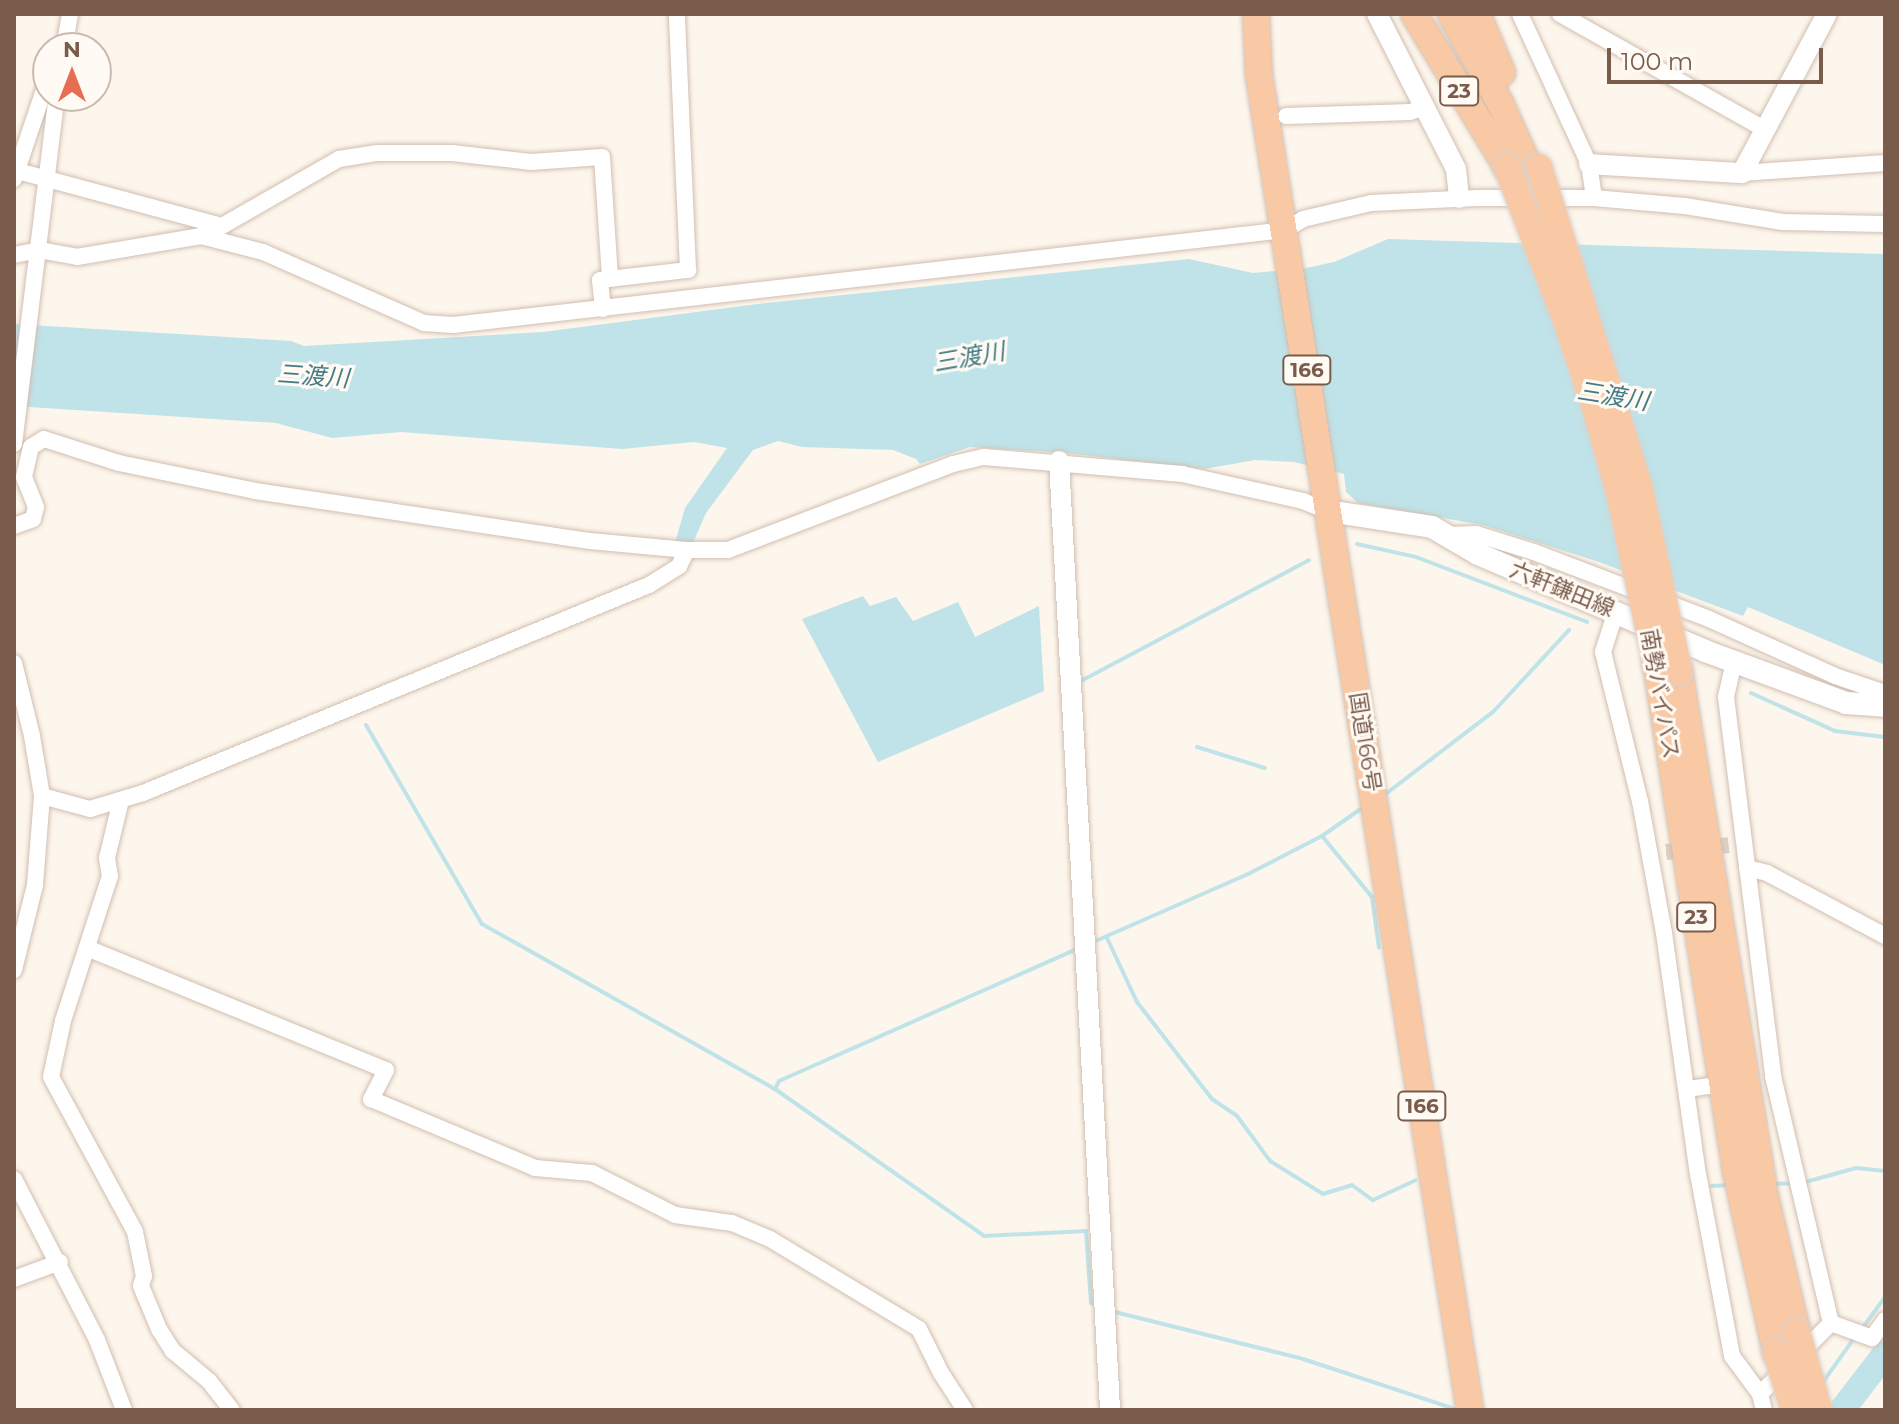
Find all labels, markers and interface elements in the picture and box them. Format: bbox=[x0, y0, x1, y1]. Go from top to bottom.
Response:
north arrow bbox=[32, 32, 112, 112]
scale bar bbox=[1611, 32, 1827, 82]
text: N bbox=[63, 36, 81, 63]
text: 100 m bbox=[1621, 47, 1693, 76]
road number: 23 bbox=[1439, 75, 1479, 107]
water label: 三渡川 bbox=[931, 337, 1007, 377]
road number: 166 bbox=[1281, 354, 1333, 386]
water label: 三渡川 bbox=[276, 359, 350, 393]
water label: 三渡川 bbox=[1575, 376, 1651, 416]
street label: 六軒鎌田線 bbox=[1506, 556, 1618, 622]
street label: 南勢バイパス bbox=[1636, 627, 1684, 761]
street label: 国道166号 bbox=[1344, 690, 1386, 794]
road number: 23 bbox=[1676, 901, 1716, 933]
road number: 166 bbox=[1396, 1090, 1448, 1122]

